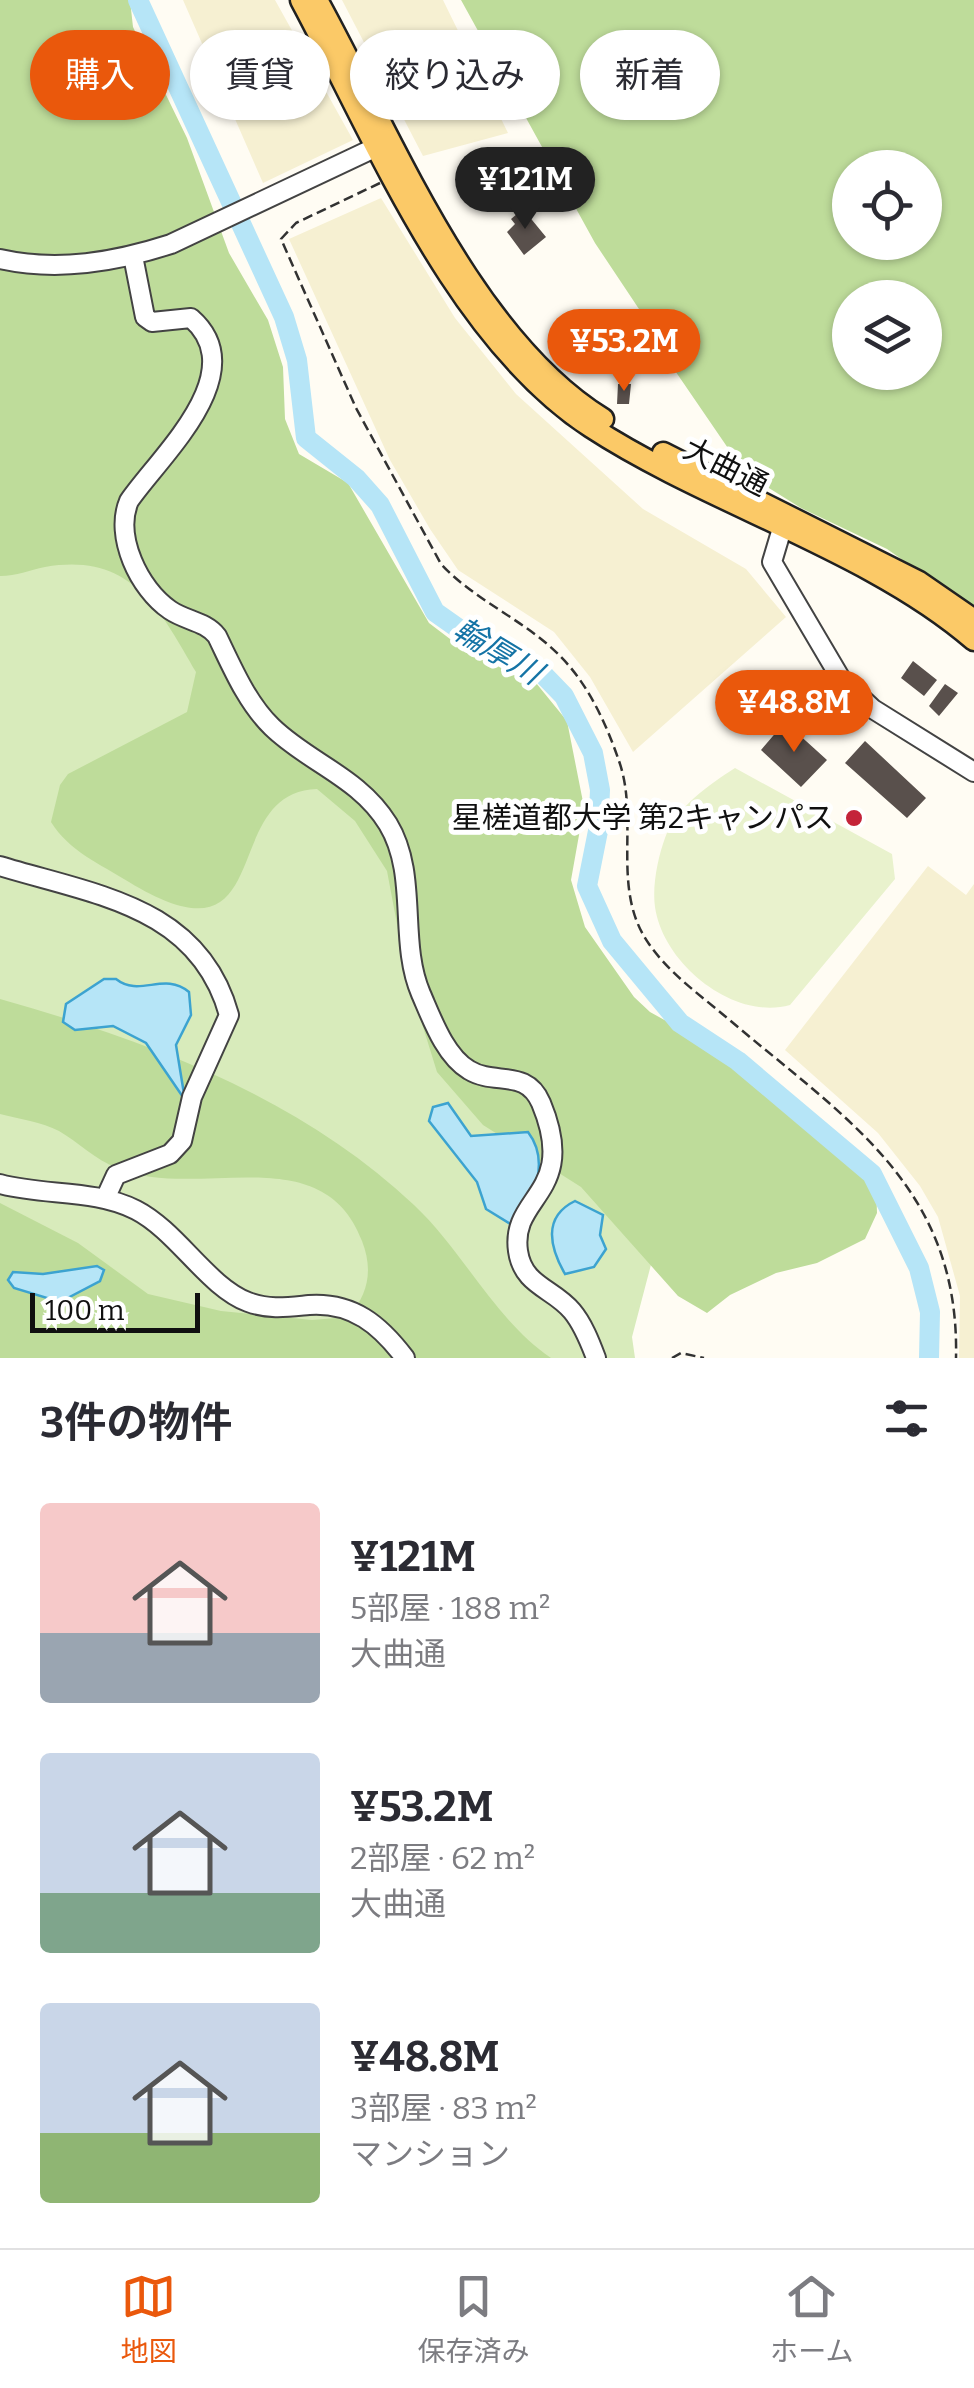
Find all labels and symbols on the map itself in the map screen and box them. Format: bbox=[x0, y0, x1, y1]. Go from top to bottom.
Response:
pin: ¥121M bbox=[455, 147, 595, 232]
pin: ¥53.2M bbox=[543, 309, 705, 394]
street label: 大曲通 bbox=[678, 431, 774, 503]
water label: 輪厚川 bbox=[447, 610, 551, 694]
pin: ¥48.8M bbox=[713, 670, 875, 755]
place label: 星槎道都大学 第2キャンパス bbox=[452, 800, 834, 836]
marker: 星槎道都大学 第2キャンパス bbox=[843, 807, 865, 829]
scale bar bbox=[30, 1288, 200, 1332]

